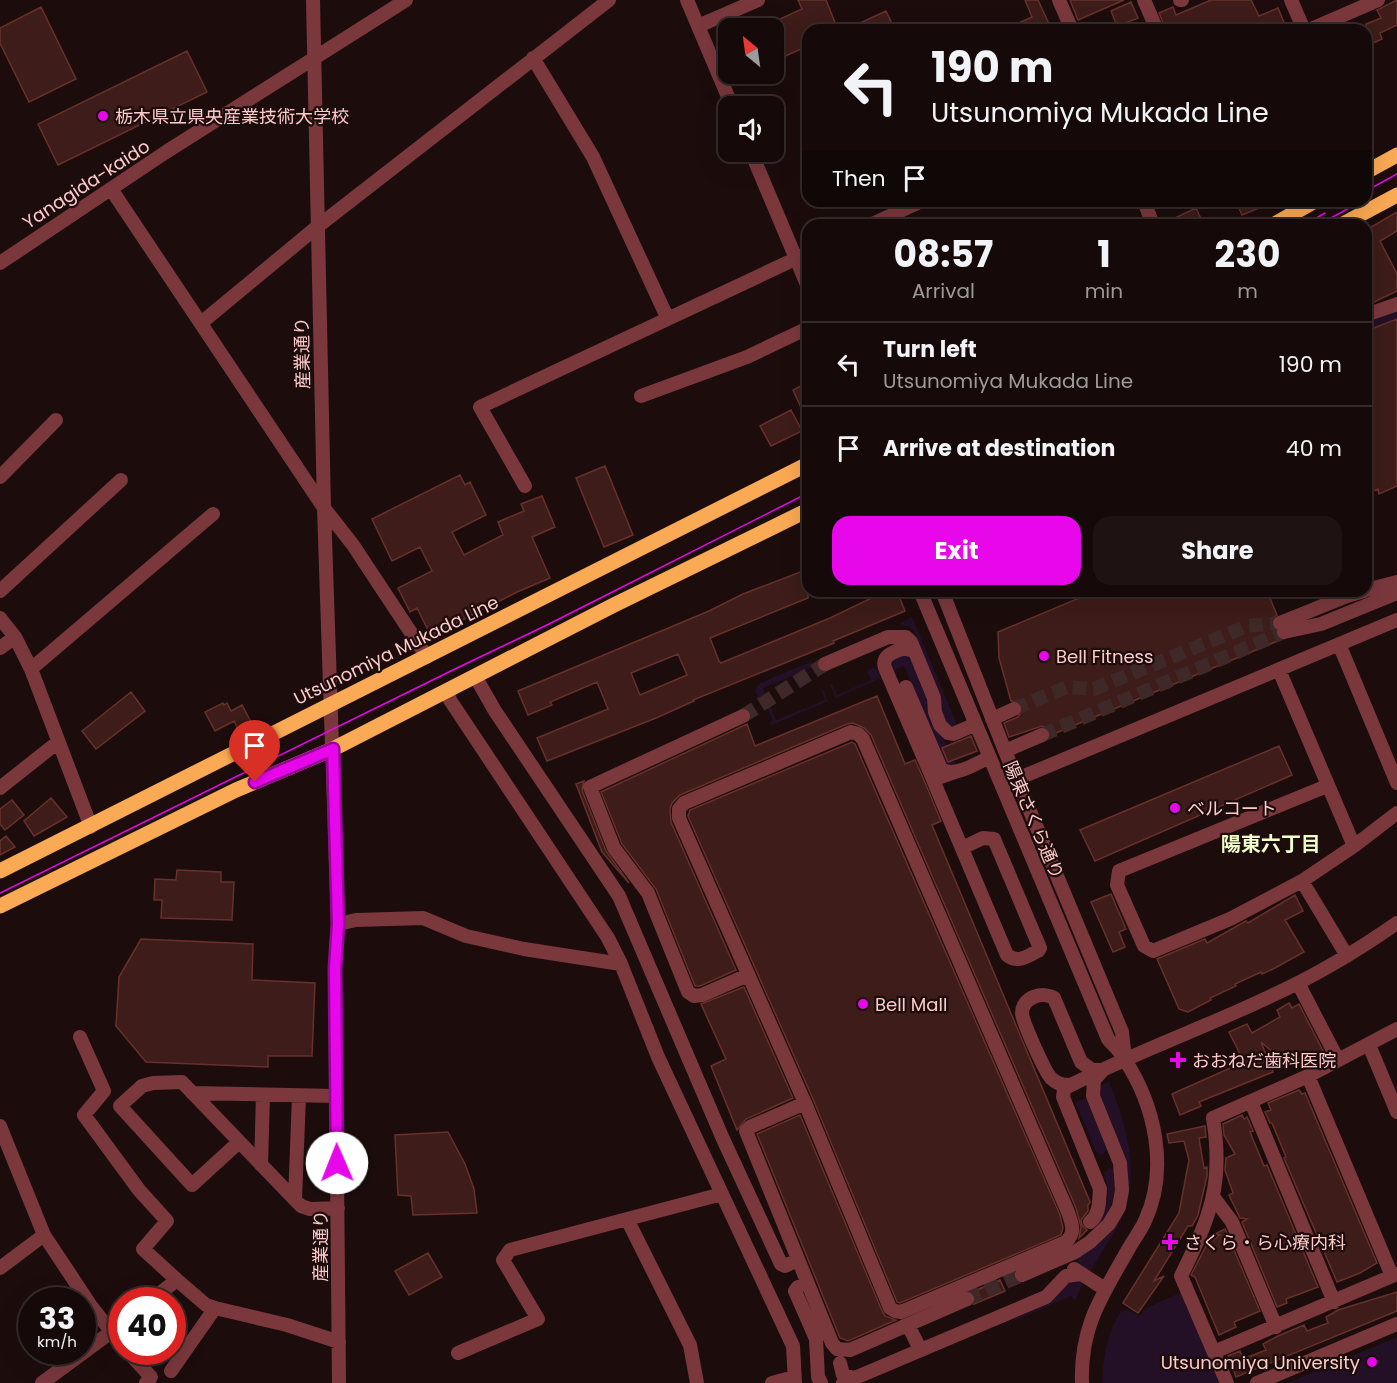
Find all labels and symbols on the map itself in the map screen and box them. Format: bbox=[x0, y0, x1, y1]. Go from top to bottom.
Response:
north arrow bbox=[718, 18, 784, 84]
place label: 栃木県立県央産業技術大学校 bbox=[115, 104, 349, 129]
marker: 栃木県立県央産業技術大学校 bbox=[96, 109, 110, 123]
street label: Yanagida-kaido bbox=[18, 134, 154, 234]
street label: 産業通り bbox=[289, 317, 315, 389]
street label: Utsunomiya Mukada Line bbox=[289, 589, 503, 711]
place label: Bell Fitness bbox=[1056, 644, 1153, 669]
marker: Bell Fitness bbox=[1037, 649, 1051, 663]
pin bbox=[229, 720, 280, 782]
street label: 陽東さくら通り bbox=[998, 757, 1070, 883]
place label: ベルコート bbox=[1187, 796, 1277, 821]
marker: ベルコート bbox=[1168, 801, 1182, 815]
district label: 陽東六丁目 bbox=[1221, 830, 1321, 858]
place label: Bell Mall bbox=[875, 992, 947, 1017]
marker: Bell Mall bbox=[856, 997, 870, 1011]
place label: おおねだ歯科医院 bbox=[1192, 1048, 1336, 1073]
marker: おおねだ歯科医院 bbox=[1169, 1051, 1187, 1069]
position arrow bbox=[305, 1131, 369, 1195]
street label: 産業通り bbox=[308, 1210, 333, 1282]
place label: さくら・ら心療内科 bbox=[1184, 1230, 1346, 1255]
marker: さくら・ら心療内科 bbox=[1161, 1233, 1179, 1251]
speed limit sign: 40 bbox=[108, 1287, 186, 1365]
place label: Utsunomiya University bbox=[1161, 1350, 1360, 1375]
marker: Utsunomiya University bbox=[1365, 1355, 1379, 1369]

